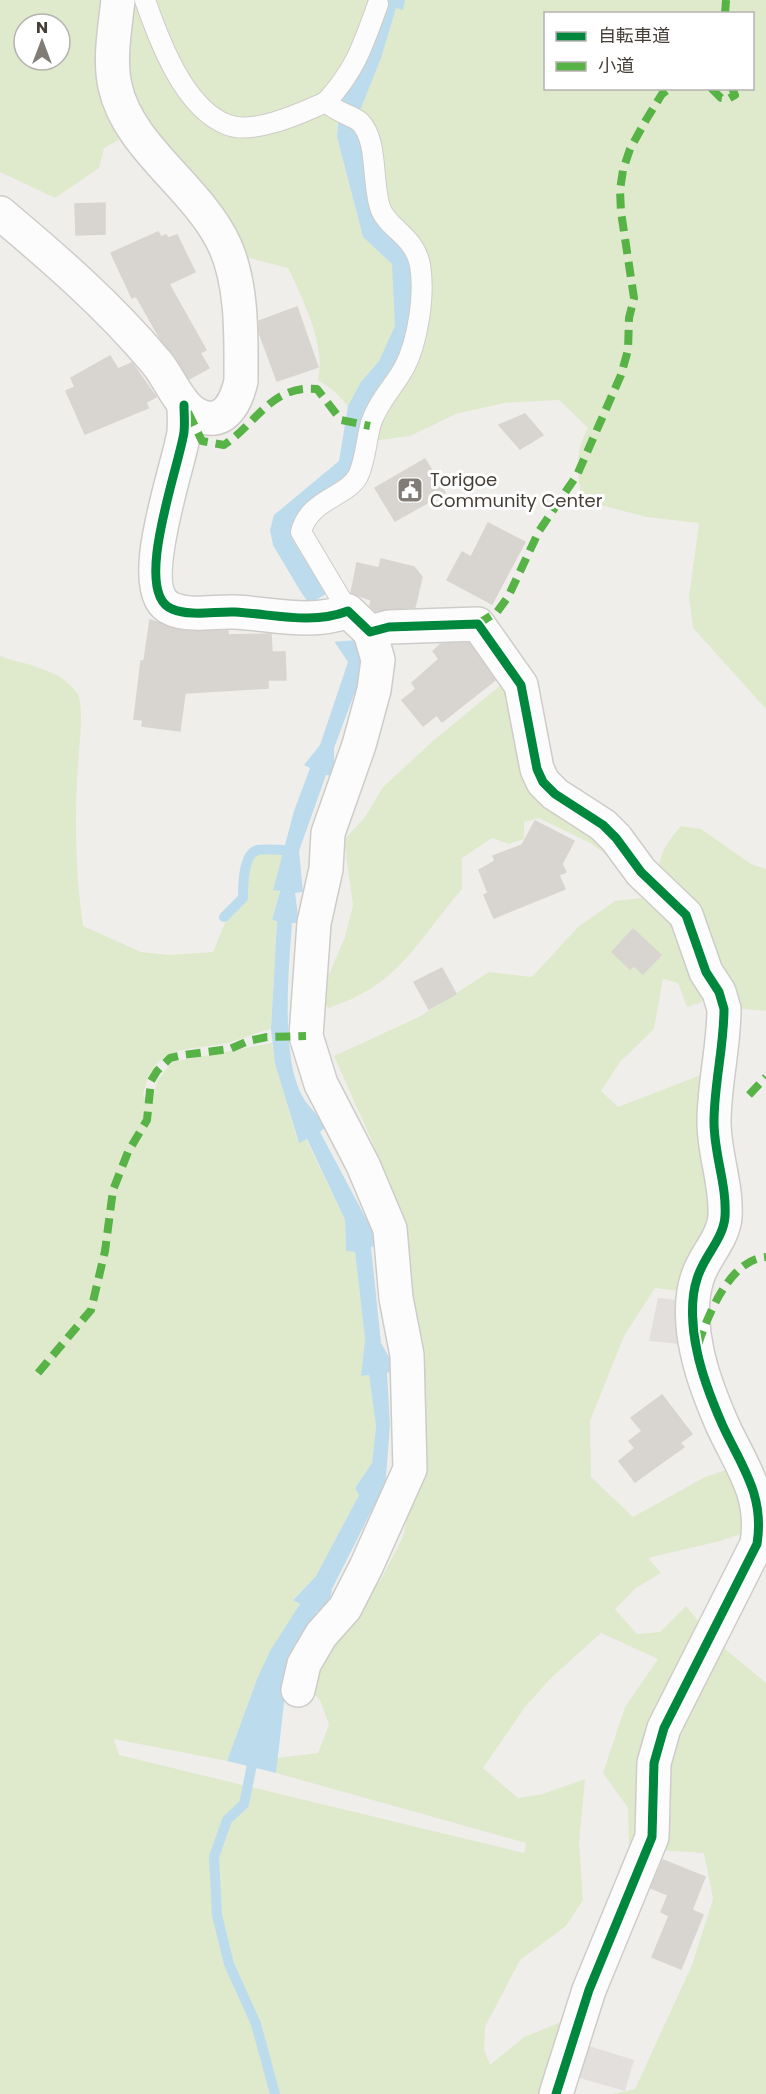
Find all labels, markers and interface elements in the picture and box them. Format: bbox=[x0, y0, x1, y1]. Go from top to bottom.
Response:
north arrow bbox=[12, 12, 72, 72]
legend bbox=[544, 12, 754, 90]
text: N bbox=[36, 16, 48, 39]
text: 自転車道 bbox=[598, 23, 670, 48]
text: 小道 bbox=[598, 53, 634, 78]
place label: Torigoe Community Center bbox=[430, 467, 603, 513]
public building icon: Torigoe Community Center bbox=[395, 475, 425, 505]

